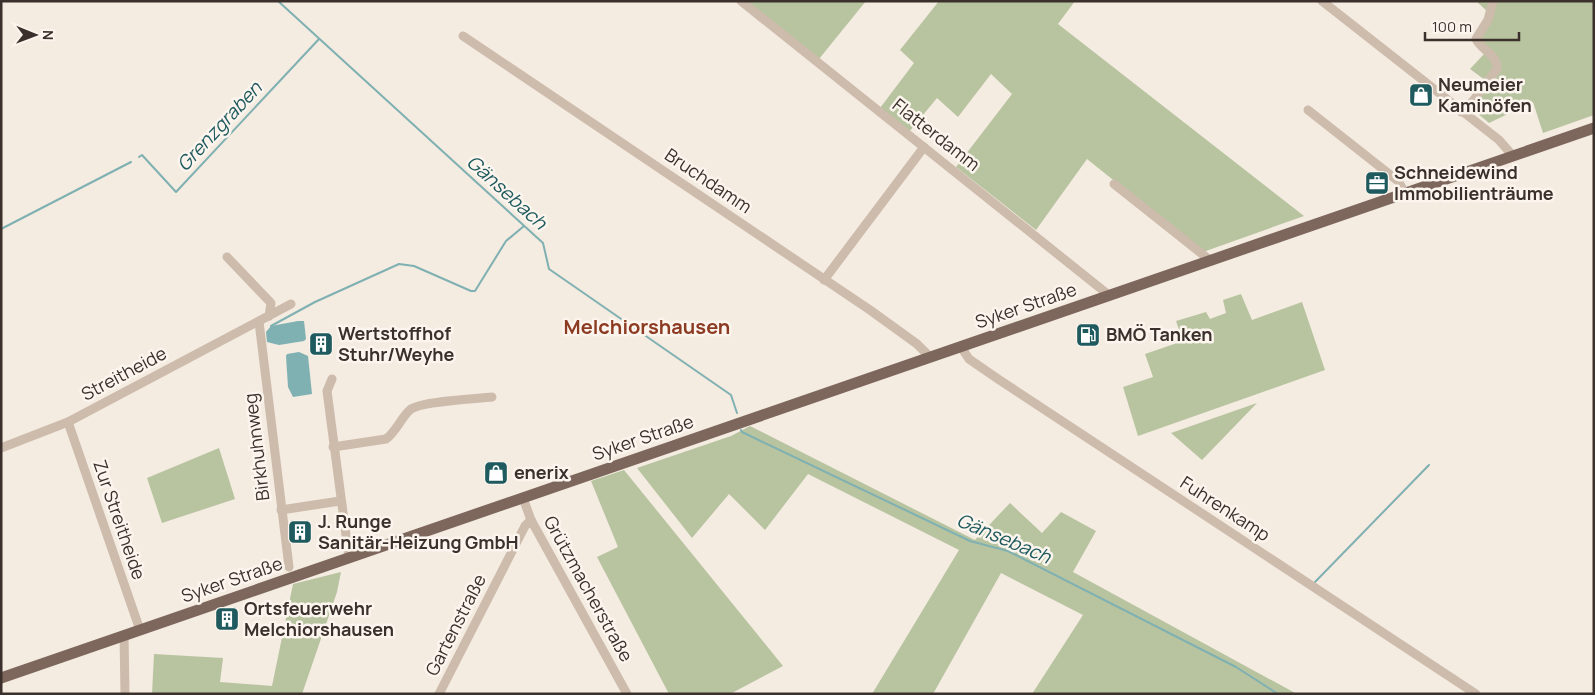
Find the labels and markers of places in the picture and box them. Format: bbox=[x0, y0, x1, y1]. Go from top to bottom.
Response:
place label: Neumeier Kaminöfen bbox=[1438, 72, 1532, 117]
shop icon: Neumeier Kaminöfen bbox=[1408, 82, 1434, 108]
place label: Schneidewind Immobilienträume bbox=[1394, 160, 1554, 205]
office icon: Schneidewind Immobilienträume bbox=[1364, 170, 1390, 196]
place label: Wertstoffhof Stuhr/Weyhe bbox=[338, 321, 455, 366]
fuel station icon: BMÖ Tanken bbox=[1075, 322, 1101, 348]
place label: BMÖ Tanken bbox=[1106, 322, 1212, 346]
building icon: Wertstoffhof Stuhr/Weyhe bbox=[308, 331, 334, 357]
shop icon: enerix bbox=[483, 460, 509, 486]
place label: enerix bbox=[514, 460, 569, 484]
place label: J. Runge Sanitär-Heizung GmbH bbox=[318, 509, 519, 554]
building icon: J. Runge Sanitär-Heizung GmbH bbox=[287, 519, 313, 545]
place label: Ortsfeuerwehr Melchiorshausen bbox=[244, 596, 394, 641]
building icon: Ortsfeuerwehr Melchiorshausen bbox=[214, 606, 240, 632]

